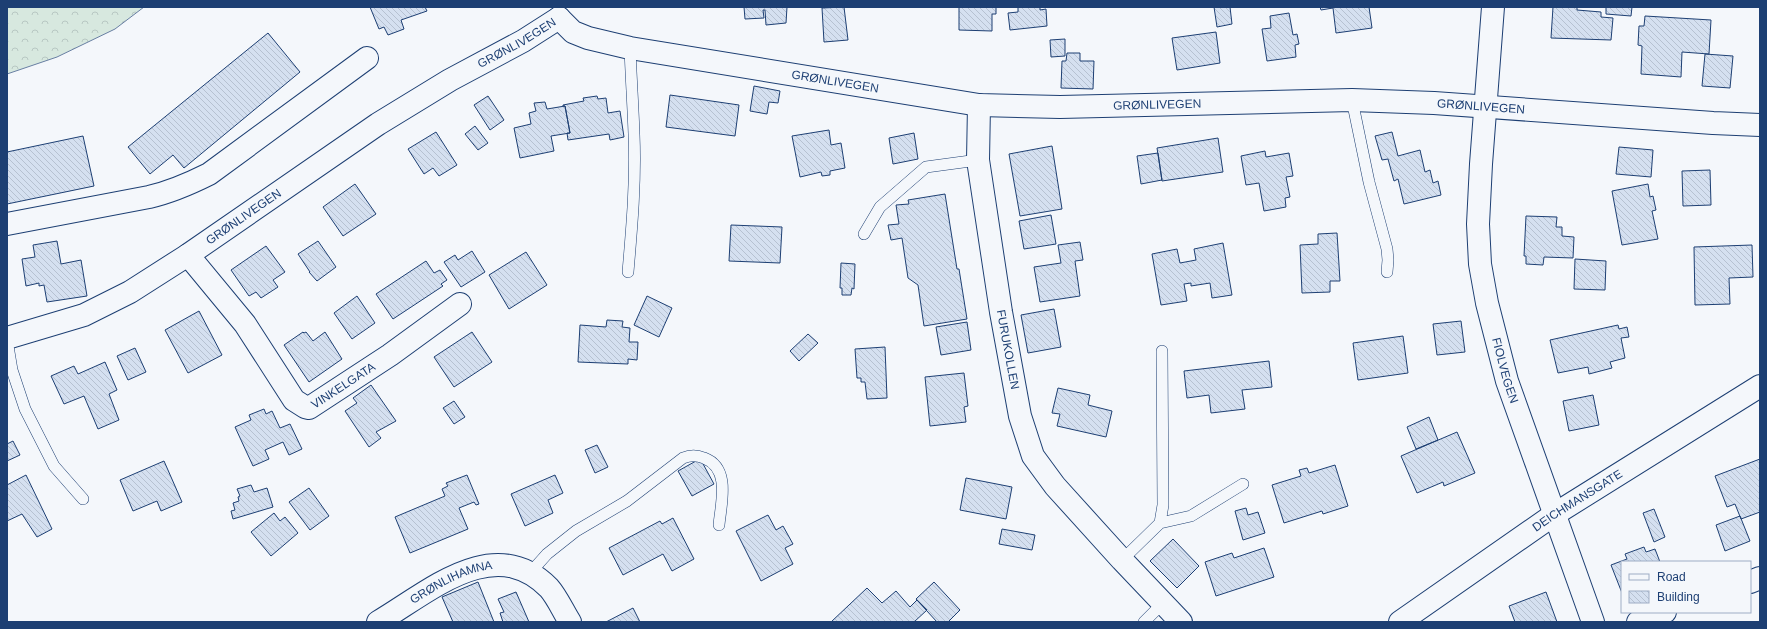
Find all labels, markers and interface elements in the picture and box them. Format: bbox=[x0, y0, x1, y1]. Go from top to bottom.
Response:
street label: GRØNLIVEGEN bbox=[475, 15, 558, 71]
street label: GRØNLIVEGEN bbox=[791, 67, 880, 96]
street label: GRØNLIVEGEN bbox=[1437, 96, 1525, 116]
street label: GRØNLIVEGEN bbox=[1113, 97, 1201, 113]
street label: GRØNLIVEGEN bbox=[203, 186, 284, 248]
street label: FURUKOLLEN bbox=[994, 309, 1022, 391]
street label: FIOLVEGEN bbox=[1489, 336, 1521, 405]
street label: VINKELGATA bbox=[309, 360, 378, 412]
street label: DEICHMANSGATE bbox=[1530, 467, 1625, 535]
street label: GRØNLIHAMNA bbox=[407, 558, 493, 607]
legend bbox=[1621, 561, 1751, 613]
text: Road bbox=[1657, 570, 1686, 584]
text: Building bbox=[1657, 590, 1700, 604]

